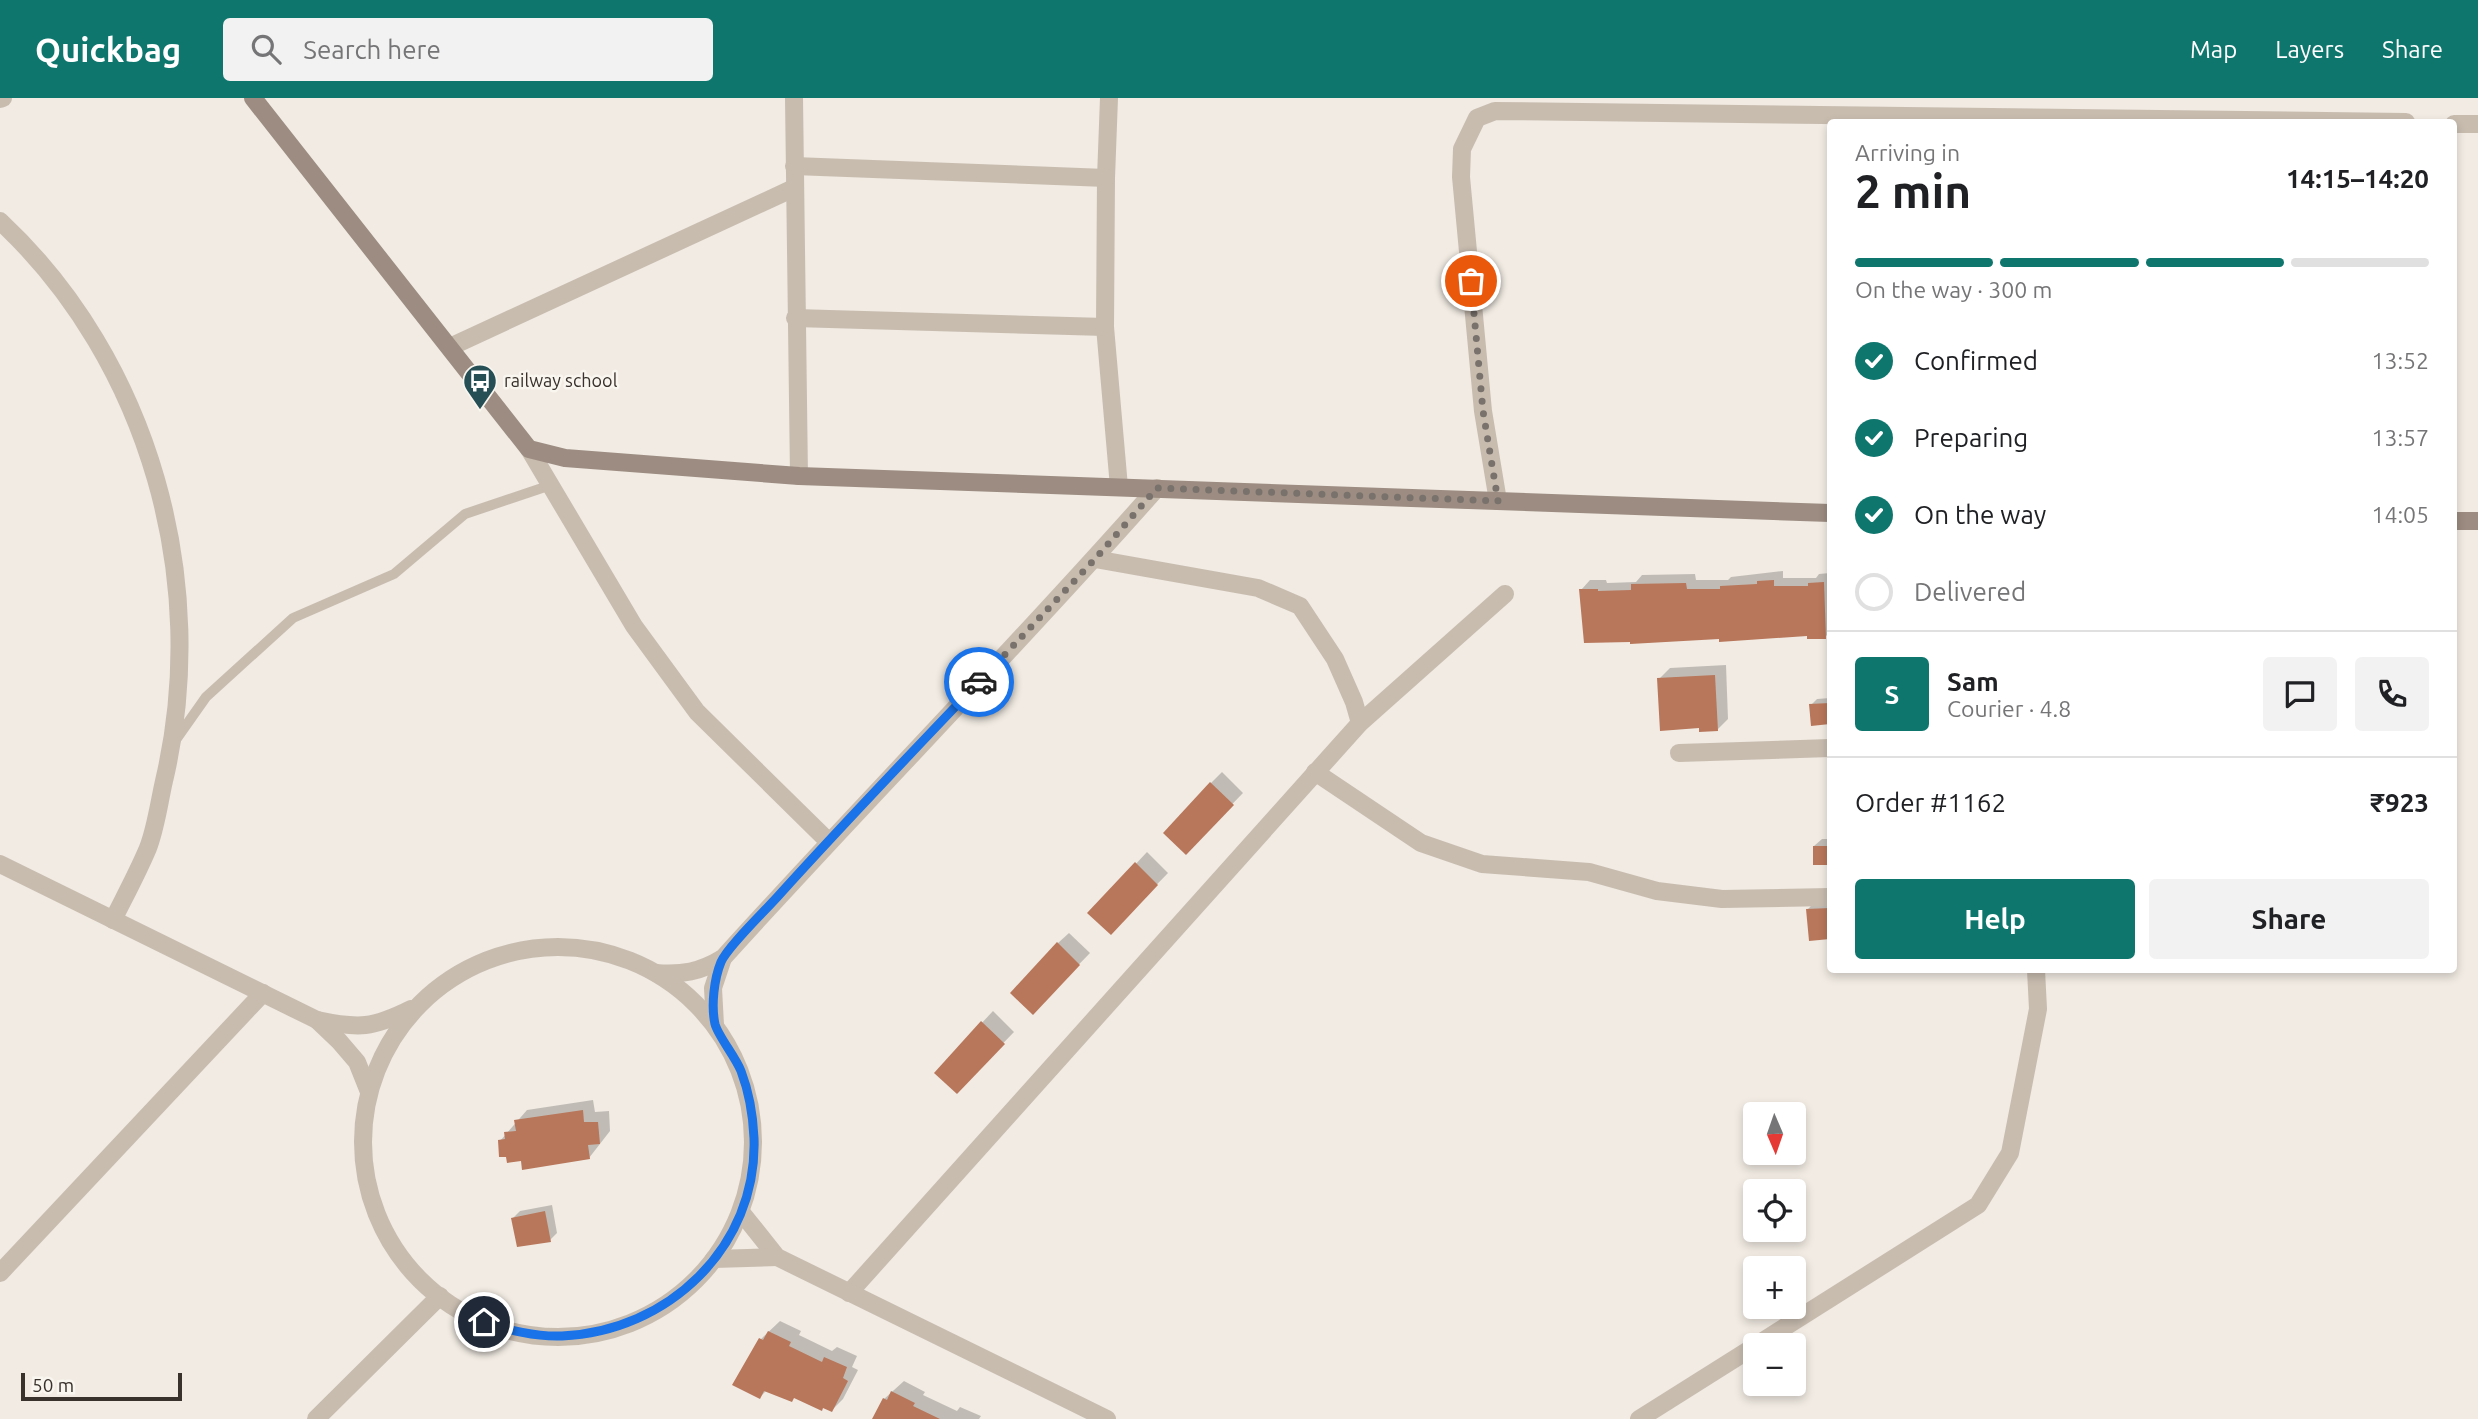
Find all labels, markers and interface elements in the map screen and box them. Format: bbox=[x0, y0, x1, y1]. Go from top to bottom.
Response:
search box bbox=[223, 18, 713, 81]
icon: search bbox=[247, 30, 285, 68]
text: Quickbag bbox=[35, 31, 181, 68]
text: Search here bbox=[303, 35, 441, 64]
text: Map bbox=[2190, 36, 2237, 63]
text: Layers bbox=[2275, 36, 2344, 63]
text: Share bbox=[2382, 36, 2443, 63]
text: Arriving in bbox=[1855, 140, 1960, 165]
text: 14:15–14:20 bbox=[2286, 164, 2429, 193]
text: 2 min bbox=[1855, 165, 1971, 217]
pin bbox=[1441, 251, 1501, 311]
icon: bag bbox=[1452, 262, 1490, 300]
text: On the way · 300 m bbox=[1855, 277, 2052, 302]
icon: check bbox=[1855, 342, 1893, 380]
text: Confirmed bbox=[1914, 346, 2038, 375]
text: 13:52 bbox=[2371, 348, 2429, 373]
bus stop icon: railway school bbox=[461, 362, 499, 411]
place label: railway school bbox=[504, 370, 618, 390]
icon: check bbox=[1855, 419, 1893, 457]
text: Preparing bbox=[1914, 423, 2028, 452]
text: 13:57 bbox=[2371, 425, 2429, 450]
icon: check bbox=[1855, 496, 1893, 534]
text: On the way bbox=[1914, 500, 2046, 529]
text: 14:05 bbox=[2371, 502, 2429, 527]
text: Delivered bbox=[1914, 577, 2026, 606]
courier bbox=[944, 647, 1014, 717]
button: chat bbox=[2263, 657, 2337, 731]
button: phone bbox=[2355, 657, 2429, 731]
icon: car bbox=[960, 663, 998, 701]
text: Sam bbox=[1947, 667, 1999, 696]
text: S bbox=[1885, 680, 1899, 709]
text: Courier · 4.8 bbox=[1947, 696, 2071, 721]
text: Order #1162 bbox=[1855, 788, 2006, 817]
text: ₹923 bbox=[2370, 788, 2429, 817]
button: Help bbox=[1855, 879, 2135, 959]
button: Share bbox=[2149, 879, 2429, 959]
north arrow bbox=[1743, 1102, 1806, 1166]
map controls bbox=[1743, 1102, 1806, 1396]
button: locate bbox=[1743, 1179, 1806, 1242]
button: + bbox=[1743, 1256, 1806, 1319]
pin bbox=[454, 1292, 514, 1352]
icon: home bbox=[465, 1303, 503, 1341]
button: − bbox=[1743, 1333, 1806, 1396]
scale bar bbox=[21, 1370, 182, 1402]
text: 50 m bbox=[32, 1374, 74, 1396]

